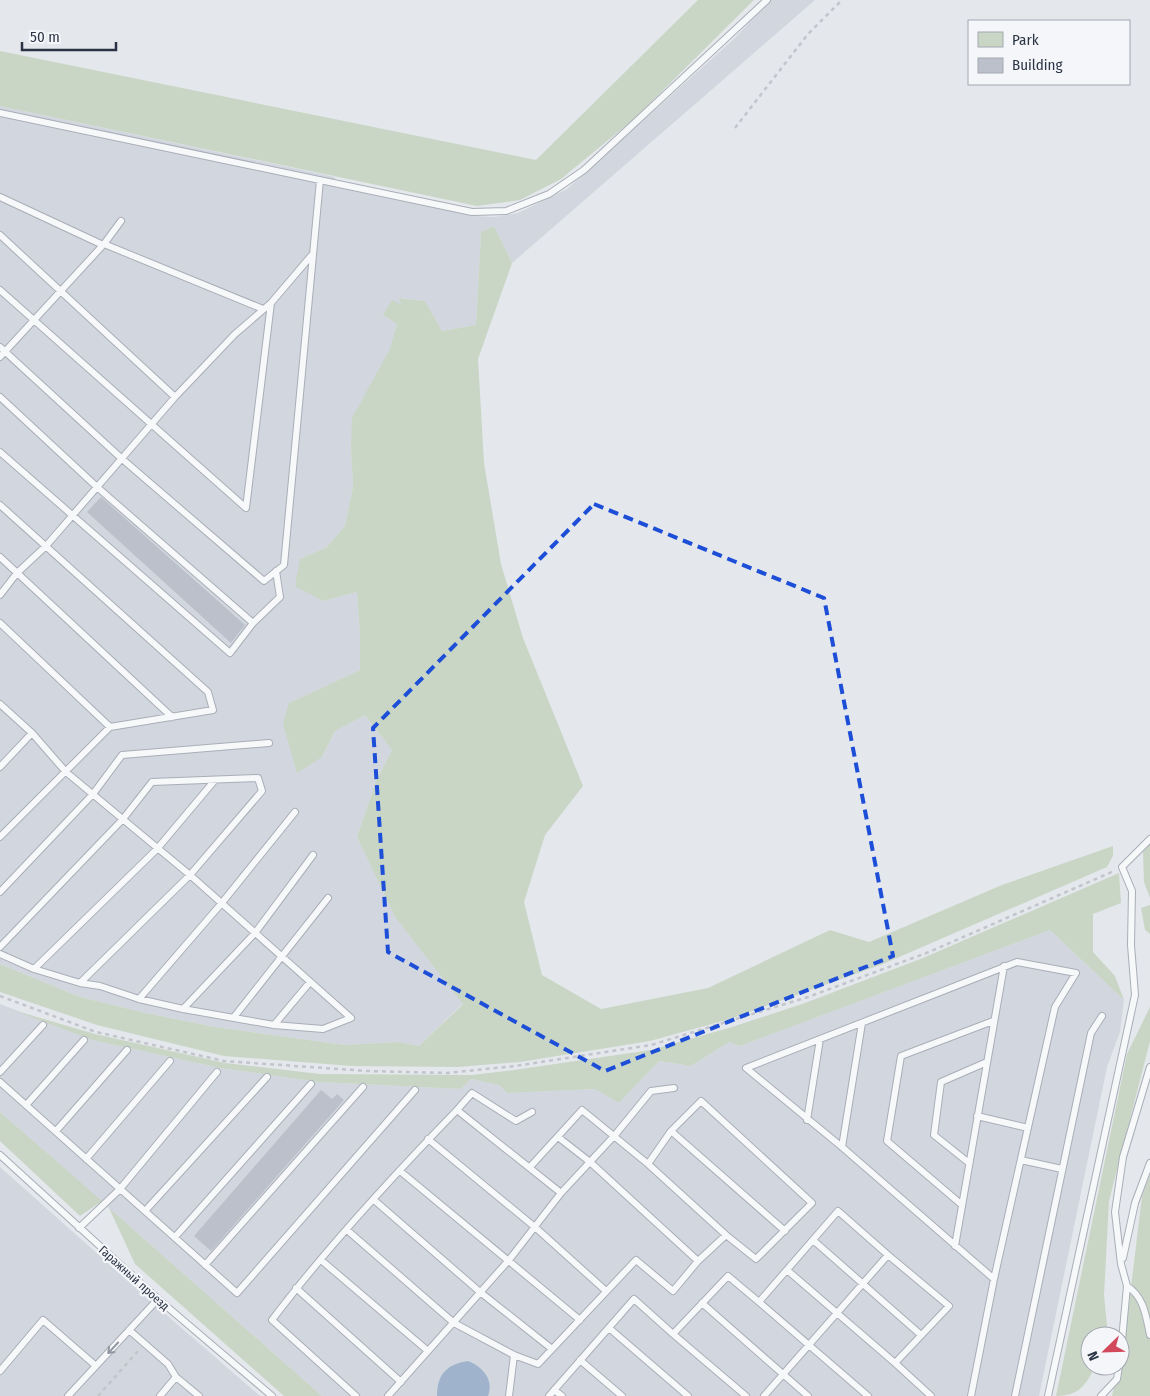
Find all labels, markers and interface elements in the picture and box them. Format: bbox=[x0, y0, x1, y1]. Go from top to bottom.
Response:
scale bar bbox=[22, 20, 116, 52]
legend bbox=[968, 20, 1130, 85]
text: 50 m bbox=[30, 28, 60, 46]
text: Park bbox=[1012, 31, 1039, 49]
text: Building bbox=[1012, 56, 1063, 74]
street label: Гаражный проезд bbox=[96, 1243, 172, 1313]
north arrow bbox=[1080, 1326, 1130, 1376]
one-way arrow bbox=[107, 1341, 118, 1354]
text: N bbox=[1084, 1349, 1103, 1363]

